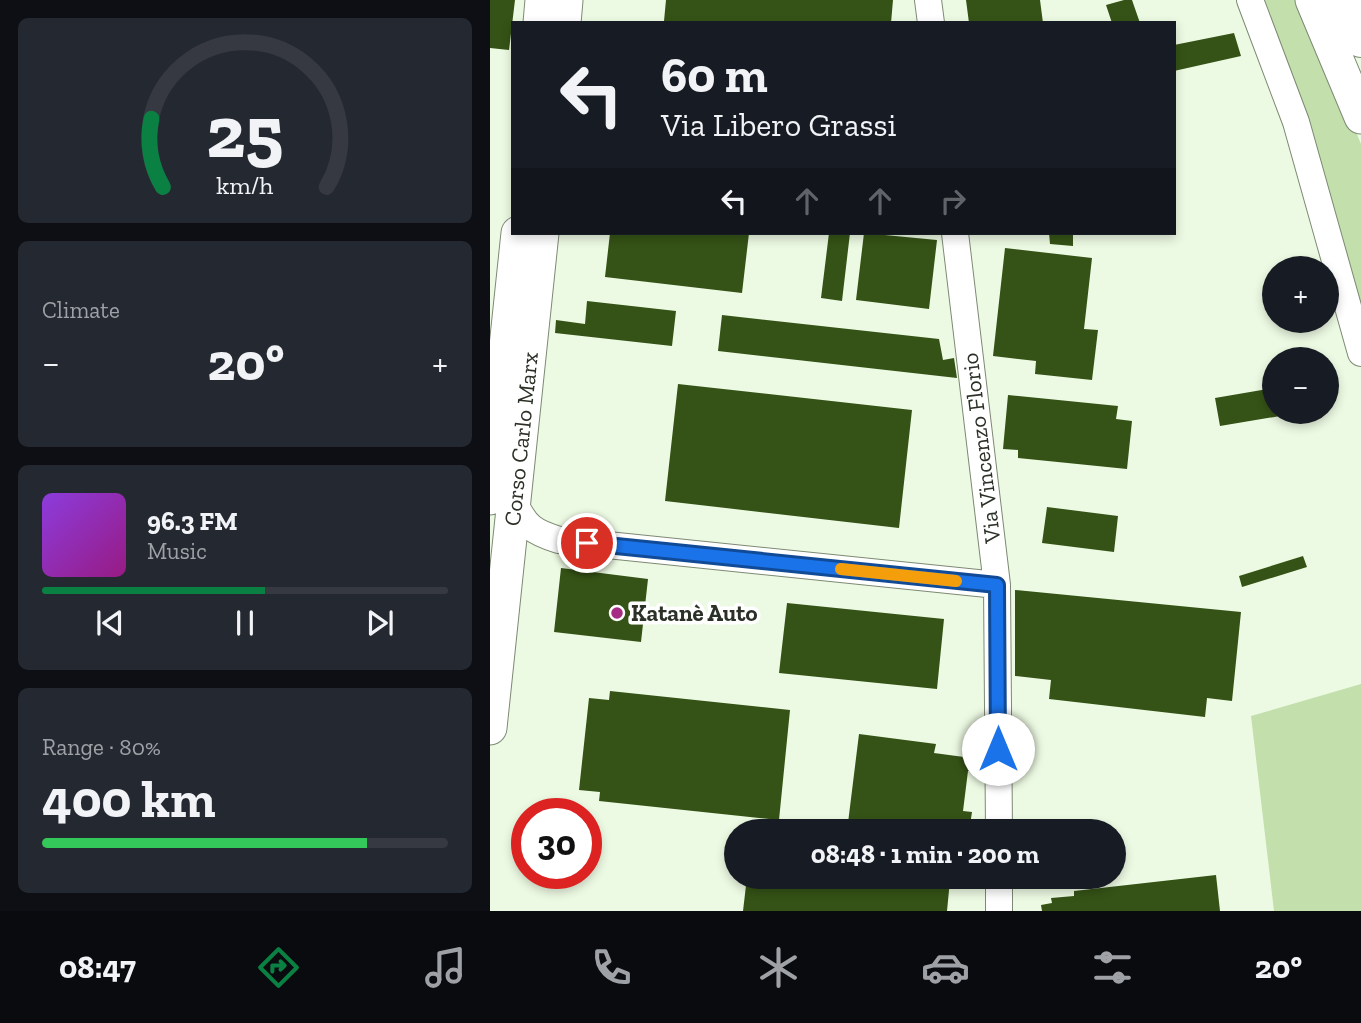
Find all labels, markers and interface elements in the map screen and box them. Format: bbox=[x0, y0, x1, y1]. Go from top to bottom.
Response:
text: 60 m bbox=[661, 46, 768, 105]
icon: left bbox=[546, 49, 637, 140]
text: 25 bbox=[206, 88, 284, 176]
text: Via Libero Grassi bbox=[661, 106, 896, 144]
text: km/h bbox=[216, 169, 274, 199]
icon: left bbox=[715, 182, 753, 220]
icon: ahead bbox=[788, 182, 826, 220]
icon: ahead bbox=[861, 182, 899, 220]
icon: right bbox=[934, 182, 972, 220]
map controls bbox=[1262, 256, 1339, 424]
button: + bbox=[1262, 256, 1339, 333]
text: Climate bbox=[42, 296, 120, 324]
text: 20° bbox=[208, 331, 284, 393]
text: − bbox=[42, 340, 60, 386]
text: + bbox=[432, 340, 448, 386]
button: − bbox=[1262, 347, 1339, 424]
street label: Corso Carlo Marx bbox=[498, 351, 544, 527]
street label: Via Vincenzo Florio bbox=[955, 351, 1007, 546]
text: 96.3 FM bbox=[147, 505, 238, 537]
pin bbox=[557, 513, 617, 573]
icon: arrive bbox=[568, 524, 606, 562]
text: Music bbox=[147, 537, 207, 565]
place label: Katanè Auto bbox=[631, 599, 757, 627]
icon: previous bbox=[91, 604, 129, 642]
icon: pause bbox=[226, 604, 264, 642]
icon: next bbox=[361, 604, 399, 642]
marker: Katanè Auto bbox=[609, 605, 625, 621]
position arrow bbox=[961, 712, 1035, 786]
text: Range · 80% bbox=[42, 733, 161, 761]
text: 400 km bbox=[42, 768, 216, 830]
speed limit sign: 30 bbox=[511, 798, 602, 889]
text: 08:48 · 1 min · 200 m bbox=[811, 838, 1039, 870]
icon: directions bbox=[254, 943, 303, 992]
icon: music bbox=[421, 943, 470, 992]
icon: phone bbox=[587, 943, 636, 992]
icon: climate bbox=[754, 943, 803, 992]
icon: car bbox=[921, 943, 970, 992]
icon: filters bbox=[1088, 943, 1137, 992]
text: 08:47 bbox=[59, 948, 136, 986]
text: 20° bbox=[1255, 948, 1302, 986]

